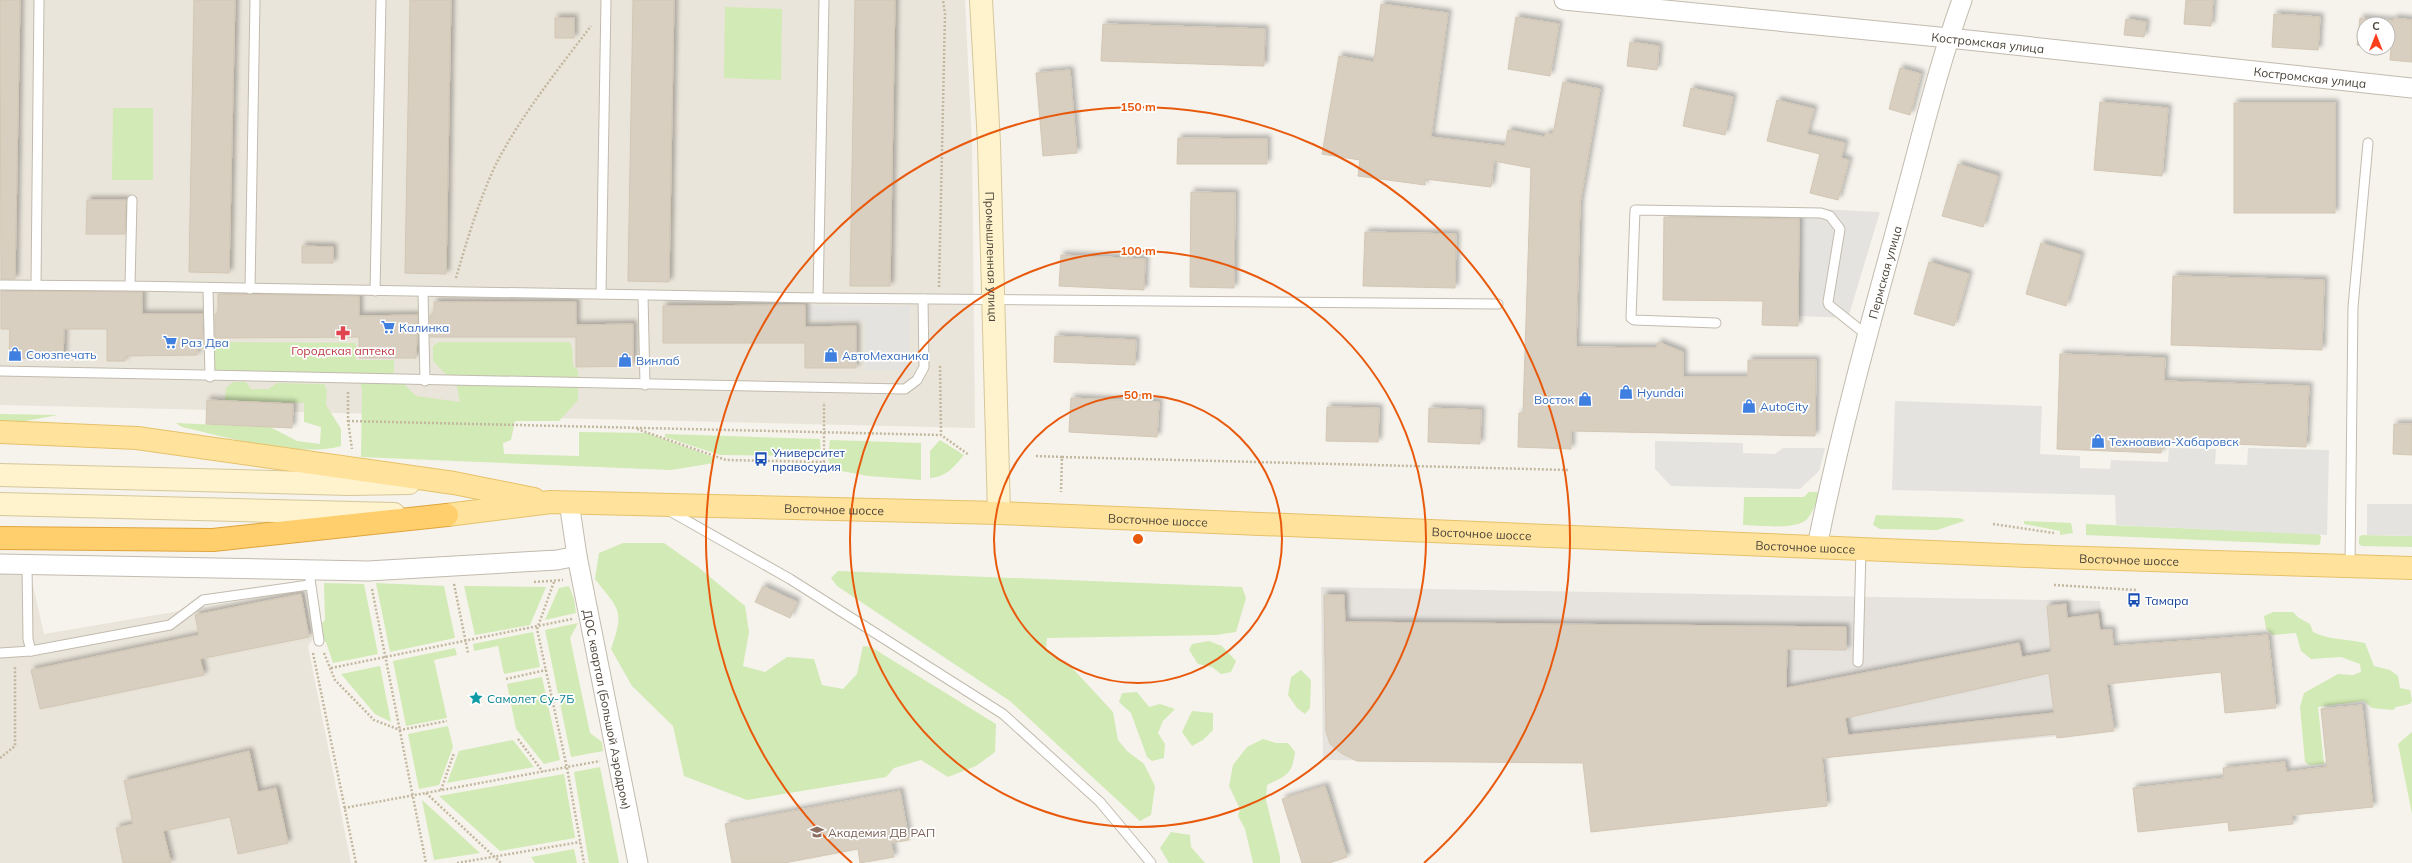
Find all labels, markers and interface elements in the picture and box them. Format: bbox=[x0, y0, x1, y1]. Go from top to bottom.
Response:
north arrow bbox=[2356, 16, 2396, 56]
text: С bbox=[2372, 19, 2380, 33]
street label: Костромская улица bbox=[1931, 29, 2045, 56]
street label: Костромская улица bbox=[2253, 63, 2367, 91]
text: 150 m bbox=[1120, 99, 1156, 114]
street label: Промышленная улица bbox=[983, 191, 1001, 322]
street label: Пермская улица bbox=[1865, 224, 1904, 320]
text: 100 m bbox=[1120, 243, 1156, 258]
supermarket icon: Калинка bbox=[380, 319, 396, 335]
place label: Калинка bbox=[399, 320, 449, 335]
pharmacy icon: Городская аптека bbox=[335, 325, 351, 341]
supermarket icon: Раз Два bbox=[162, 334, 178, 350]
place label: Раз Два bbox=[181, 335, 229, 350]
place label: Городская аптека bbox=[291, 343, 395, 358]
shop icon: Союзпечать bbox=[7, 346, 23, 362]
place label: Союзпечать bbox=[26, 347, 97, 362]
shop icon: АвтоМеханика bbox=[823, 347, 839, 363]
place label: АвтоМеханика bbox=[842, 348, 929, 363]
shop icon: Винлаб bbox=[617, 352, 633, 368]
place label: Винлаб bbox=[636, 353, 680, 368]
shop icon: Hyundai bbox=[1618, 384, 1634, 400]
place label: Hyundai bbox=[1637, 385, 1684, 400]
text: 50 m bbox=[1124, 387, 1152, 402]
shop icon: Восток bbox=[1577, 391, 1593, 407]
place label: Восток bbox=[1534, 392, 1575, 407]
shop icon: AutoCity bbox=[1741, 398, 1757, 414]
place label: AutoCity bbox=[1760, 399, 1809, 414]
shop icon: Техноавиа-Хабаровск bbox=[2090, 433, 2106, 449]
place label: Техноавиа-Хабаровск bbox=[2109, 434, 2239, 449]
place label: Университет правосудия bbox=[771, 445, 846, 474]
bus stop icon: Университет правосудия bbox=[753, 451, 769, 467]
street label: Восточное шоссе bbox=[784, 500, 885, 518]
street label: Восточное шоссе bbox=[1108, 510, 1209, 529]
street label: Восточное шоссе bbox=[1431, 524, 1532, 543]
centre of rings bbox=[1131, 532, 1145, 546]
street label: Восточное шоссе bbox=[1755, 537, 1856, 556]
street label: Восточное шоссе bbox=[2079, 550, 2180, 568]
bus stop icon: Тамара bbox=[2126, 592, 2142, 608]
place label: Тамара bbox=[2145, 593, 2189, 608]
street label: ДОС квартал (Большой Аэродром) bbox=[580, 608, 635, 811]
place icon: Самолет Су-7Б bbox=[468, 690, 484, 706]
place label: Самолет Су-7Б bbox=[487, 691, 574, 706]
school or university icon: Академия ДВ РАП bbox=[809, 824, 825, 840]
place label: Академия ДВ РАП bbox=[828, 825, 935, 840]

